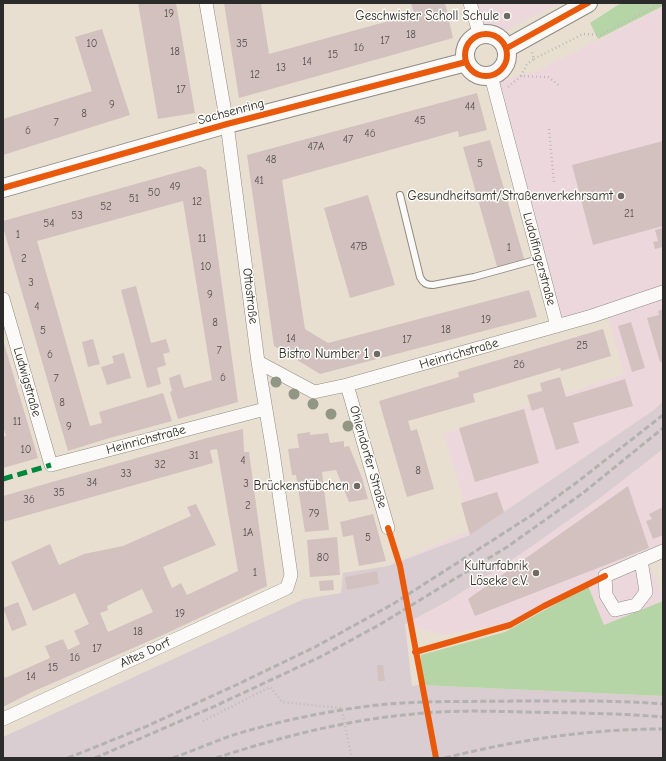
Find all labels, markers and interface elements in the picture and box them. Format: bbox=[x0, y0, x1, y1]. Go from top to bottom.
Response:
house number: 19 bbox=[164, 7, 174, 21]
place label: Geschwister Scholl Schule bbox=[355, 8, 499, 24]
marker: Geschwister Scholl Schule bbox=[502, 11, 512, 21]
house number: 18 bbox=[406, 28, 416, 42]
house number: 17 bbox=[380, 34, 390, 48]
house number: 10 bbox=[86, 37, 98, 51]
house number: 35 bbox=[236, 37, 248, 51]
house number: 16 bbox=[354, 41, 364, 55]
house number: 18 bbox=[170, 45, 180, 59]
house number: 15 bbox=[328, 48, 338, 62]
house number: 14 bbox=[302, 55, 312, 69]
house number: 13 bbox=[276, 61, 286, 75]
house number: 12 bbox=[250, 68, 260, 82]
house number: 17 bbox=[176, 83, 186, 97]
street label: Sachsenring bbox=[196, 96, 266, 128]
house number: 9 bbox=[109, 98, 115, 112]
house number: 44 bbox=[465, 100, 475, 114]
house number: 8 bbox=[81, 107, 87, 121]
house number: 45 bbox=[414, 114, 426, 128]
house number: 7 bbox=[53, 116, 59, 130]
house number: 6 bbox=[25, 124, 31, 138]
house number: 46 bbox=[364, 127, 376, 141]
house number: 47 bbox=[343, 133, 353, 147]
house number: 47A bbox=[308, 140, 324, 154]
house number: 48 bbox=[266, 153, 276, 167]
house number: 5 bbox=[477, 157, 483, 171]
house number: 41 bbox=[254, 174, 264, 188]
house number: 49 bbox=[169, 180, 181, 194]
house number: 50 bbox=[148, 186, 160, 200]
place label: Gesundheitsamt/Straßenverkehrsamt bbox=[408, 188, 613, 204]
marker: Gesundheitsamt/Straßenverkehrsamt bbox=[616, 191, 626, 201]
house number: 51 bbox=[129, 192, 139, 206]
house number: 12 bbox=[192, 195, 202, 209]
house number: 52 bbox=[100, 200, 112, 214]
house number: 21 bbox=[624, 207, 634, 221]
house number: 53 bbox=[71, 209, 83, 223]
street label: Ludolfingerstraße bbox=[519, 211, 559, 307]
house number: 54 bbox=[43, 217, 55, 231]
house number: 1 bbox=[16, 228, 20, 242]
house number: 11 bbox=[198, 232, 206, 246]
house number: 47B bbox=[350, 240, 368, 254]
house number: 1 bbox=[507, 241, 511, 255]
house number: 2 bbox=[21, 252, 27, 266]
house number: 10 bbox=[200, 260, 212, 274]
street label: Ottostraße bbox=[239, 267, 261, 325]
house number: 3 bbox=[28, 276, 34, 290]
house number: 9 bbox=[207, 288, 213, 302]
house number: 4 bbox=[34, 300, 40, 314]
house number: 19 bbox=[481, 313, 491, 327]
house number: 8 bbox=[212, 316, 218, 330]
house number: 18 bbox=[441, 323, 451, 337]
house number: 5 bbox=[40, 324, 46, 338]
house number: 14 bbox=[286, 332, 296, 346]
house number: 17 bbox=[402, 333, 412, 347]
street label: Heinrichstraße bbox=[418, 335, 500, 373]
house number: 25 bbox=[576, 339, 588, 353]
house number: 7 bbox=[216, 344, 222, 358]
street label: Ludwigstraße bbox=[10, 345, 44, 419]
place label: Bistro Number 1 bbox=[279, 346, 369, 362]
house number: 6 bbox=[47, 348, 53, 362]
marker: Bistro Number 1 bbox=[372, 349, 382, 359]
house number: 26 bbox=[513, 358, 525, 372]
house number: 6 bbox=[220, 371, 226, 385]
house number: 7 bbox=[53, 372, 59, 386]
house number: 8 bbox=[59, 396, 65, 410]
street label: Ohlendorfer Straße bbox=[346, 404, 390, 510]
house number: 11 bbox=[13, 415, 21, 429]
house number: 9 bbox=[66, 420, 72, 434]
street label: Heinrichstraße bbox=[105, 422, 187, 458]
house number: 10 bbox=[20, 443, 32, 457]
house number: 31 bbox=[189, 449, 199, 463]
house number: 4 bbox=[240, 454, 246, 468]
house number: 32 bbox=[154, 458, 166, 472]
house number: 8 bbox=[415, 464, 421, 478]
house number: 33 bbox=[120, 467, 132, 481]
house number: 34 bbox=[87, 476, 97, 490]
house number: 3 bbox=[243, 477, 249, 491]
place label: Brückenstübchen bbox=[253, 478, 349, 494]
marker: Brückenstübchen bbox=[352, 481, 362, 491]
house number: 35 bbox=[53, 486, 65, 500]
house number: 36 bbox=[23, 493, 35, 507]
house number: 2 bbox=[245, 499, 251, 513]
house number: 79 bbox=[308, 507, 320, 521]
house number: 1A bbox=[243, 526, 253, 540]
house number: 5 bbox=[365, 531, 371, 545]
house number: 80 bbox=[317, 551, 329, 565]
place label: Kulturfabrik Löseke e.V. bbox=[464, 558, 528, 589]
house number: 1 bbox=[253, 566, 257, 580]
marker: Kulturfabrik Löseke e.V. bbox=[531, 568, 541, 578]
house number: 19 bbox=[175, 607, 185, 621]
house number: 18 bbox=[133, 625, 143, 639]
street label: Altes Dorf bbox=[117, 635, 173, 671]
house number: 17 bbox=[92, 642, 102, 656]
house number: 16 bbox=[70, 651, 80, 665]
house number: 15 bbox=[48, 661, 58, 675]
house number: 14 bbox=[26, 670, 36, 684]

